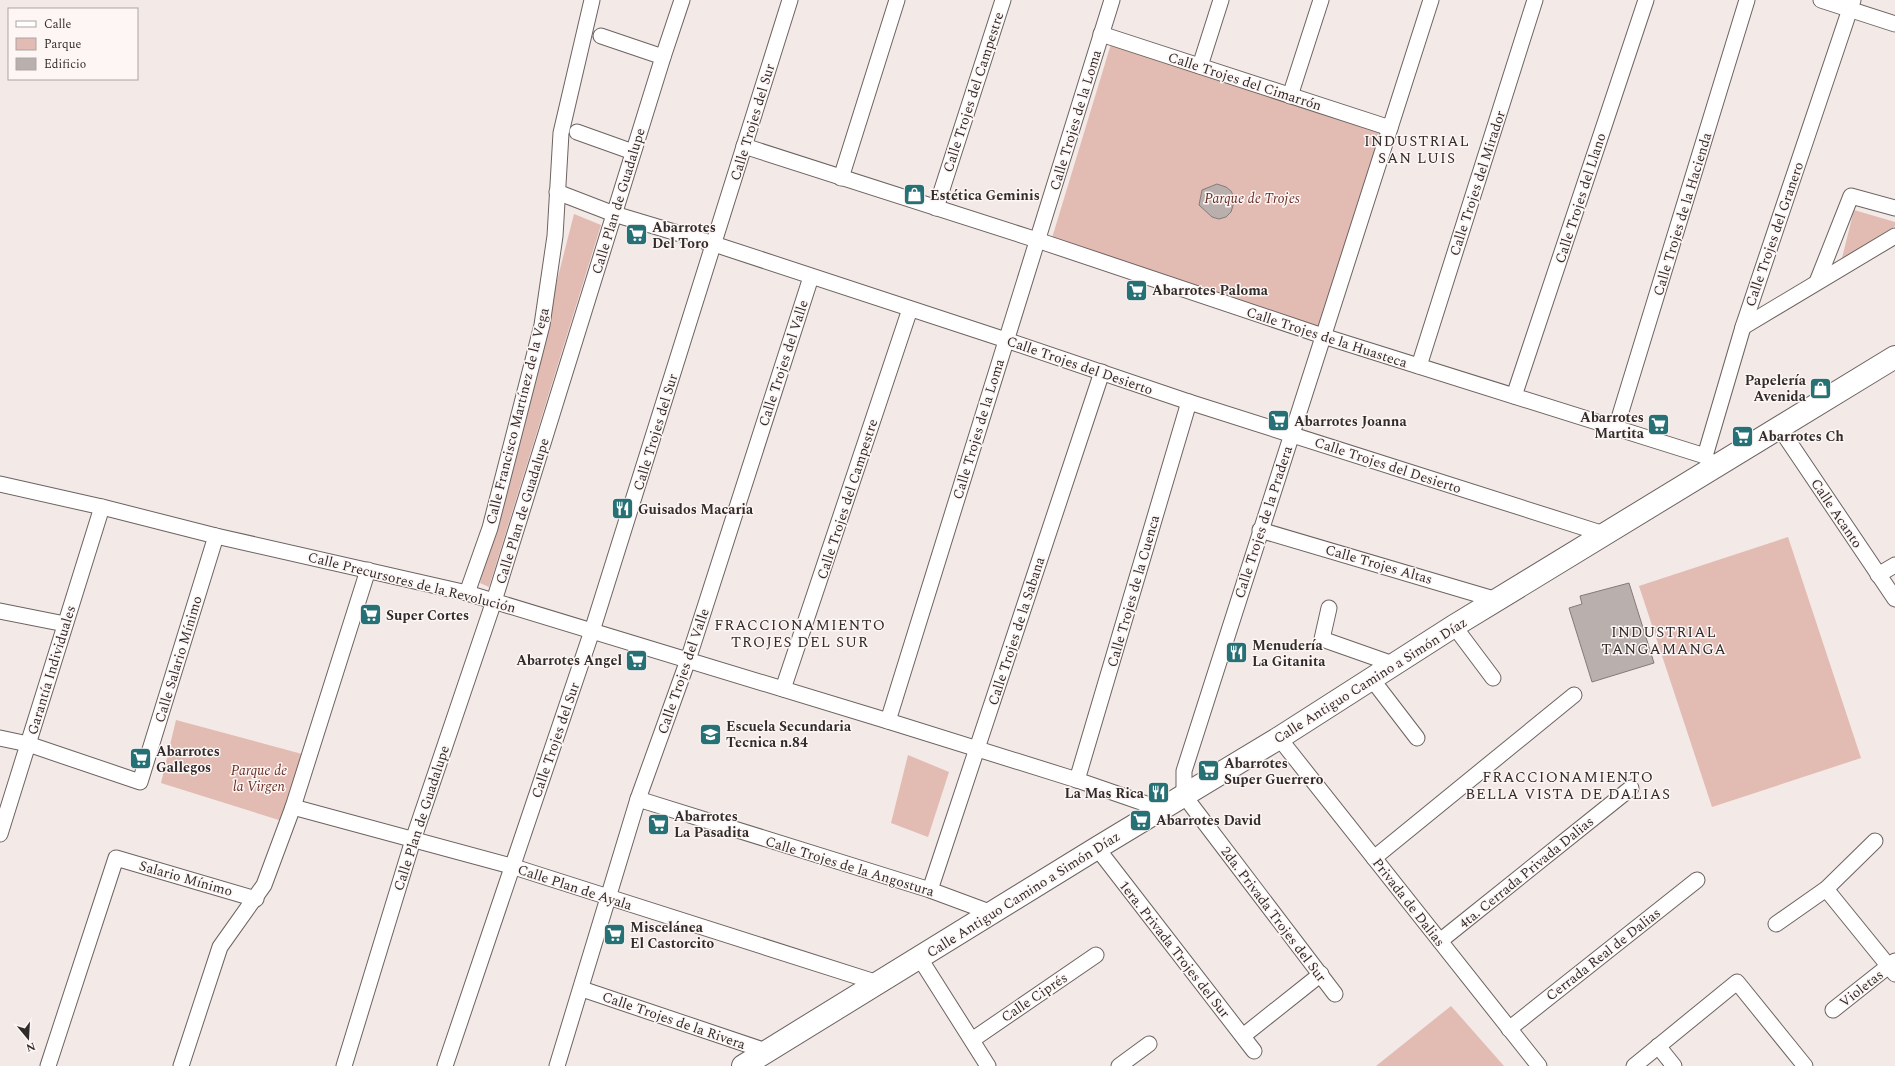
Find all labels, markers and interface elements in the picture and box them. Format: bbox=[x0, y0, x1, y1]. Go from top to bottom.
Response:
legend bbox=[8, 8, 138, 80]
street label: Calle Trojes del Campestre bbox=[938, 9, 1009, 175]
text: Calle bbox=[44, 15, 72, 34]
text: Parque bbox=[44, 35, 81, 54]
street label: Calle Trojes de la Loma bbox=[1044, 47, 1107, 193]
street label: Calle Trojes del Cimarrón bbox=[1165, 47, 1325, 116]
text: Edificio bbox=[44, 55, 86, 74]
street label: Calle Trojes del Sur bbox=[725, 61, 780, 183]
street label: Calle Trojes del Mirador bbox=[1444, 107, 1511, 259]
street label: Calle Plan de Guadalupe bbox=[586, 125, 651, 277]
district label: INDUSTRIAL SAN LUIS bbox=[1364, 130, 1470, 170]
street label: Calle Trojes del Llano bbox=[1549, 130, 1611, 266]
street label: Calle Trojes de la Hacienda bbox=[1648, 130, 1717, 298]
street label: Calle Trojes del Granero bbox=[1740, 159, 1809, 309]
shop icon: Estética Geminis bbox=[902, 182, 928, 208]
place label: Estética Geminis bbox=[930, 185, 1040, 206]
park label: Parque de Trojes bbox=[1204, 188, 1300, 209]
place label: Abarrotes Del Toro bbox=[652, 217, 716, 254]
supermarket icon: Abarrotes Del Toro bbox=[623, 222, 649, 248]
supermarket icon: Abarrotes Paloma bbox=[1123, 277, 1149, 303]
place label: Abarrotes Paloma bbox=[1152, 280, 1269, 301]
street label: Calle Trojes del Valle bbox=[753, 297, 814, 429]
street label: Calle Trojes de la Huasteca bbox=[1244, 302, 1410, 373]
street label: Calle Francisco Martínez de la Vega bbox=[480, 305, 555, 527]
street label: Calle Trojes del Desierto bbox=[1004, 331, 1156, 400]
street label: Calle Trojes de la Loma bbox=[947, 356, 1010, 502]
place label: Papelería Avenida bbox=[1745, 370, 1807, 407]
street label: Calle Trojes del Sur bbox=[628, 371, 683, 493]
shop icon: Papelería Avenida bbox=[1808, 375, 1834, 401]
place label: Abarrotes Martita bbox=[1580, 407, 1645, 444]
supermarket icon: Abarrotes Joanna bbox=[1266, 408, 1292, 434]
place label: Abarrotes Joanna bbox=[1294, 411, 1407, 432]
supermarket icon: Abarrotes Martita bbox=[1646, 412, 1672, 438]
street label: Calle Trojes del Campestre bbox=[812, 416, 883, 582]
supermarket icon: Abarrotes Ch bbox=[1729, 423, 1755, 449]
place label: Abarrotes Ch bbox=[1758, 426, 1844, 447]
street label: Calle Trojes del Desierto bbox=[1312, 432, 1464, 499]
street label: Calle Plan de Guadalupe bbox=[490, 435, 555, 587]
street label: Calle Trojes de la Pradera bbox=[1229, 443, 1298, 601]
street label: Calle Acanto bbox=[1806, 474, 1868, 552]
restaurant icon: Guisados Macaria bbox=[610, 496, 636, 522]
place label: Guisados Macaria bbox=[638, 499, 754, 520]
street label: Calle Trojes de la Cuenca bbox=[1102, 512, 1165, 670]
street label: Calle Trojes Altas bbox=[1323, 539, 1435, 590]
street label: Calle Precursores de la Revolución bbox=[306, 546, 518, 619]
street label: Calle Trojes de la Sabana bbox=[983, 554, 1050, 708]
street label: Calle Salario Mínimo bbox=[149, 593, 208, 725]
supermarket icon: Super Cortes bbox=[358, 602, 384, 628]
street label: Garantía Individuales bbox=[22, 603, 81, 737]
place label: Super Cortes bbox=[386, 605, 469, 626]
street label: Calle Trojes del Valle bbox=[652, 605, 715, 737]
street label: Calle Antiguo Camino a Simón Díaz bbox=[1269, 612, 1471, 749]
district label: FRACCIONAMIENTO TROJES DEL SUR bbox=[714, 614, 886, 654]
district label: INDUSTRIAL TANGAMANGA bbox=[1601, 621, 1727, 661]
place label: Menudería La Gitanita bbox=[1252, 635, 1326, 672]
restaurant icon: Menudería La Gitanita bbox=[1223, 640, 1249, 666]
supermarket icon: Abarrotes Angel bbox=[624, 647, 650, 673]
place label: Abarrotes Angel bbox=[516, 650, 622, 671]
street label: Calle Trojes del Sur bbox=[526, 679, 585, 801]
place label: Escuela Secundaria Tecnica n.84 bbox=[726, 716, 852, 753]
school or university icon: Escuela Secundaria Tecnica n.84 bbox=[697, 721, 723, 747]
place label: Abarrotes Gallegos bbox=[156, 741, 220, 778]
street label: Calle Plan de Guadalupe bbox=[388, 742, 455, 894]
supermarket icon: Abarrotes Gallegos bbox=[127, 746, 153, 772]
place label: Abarrotes Super Guerrero bbox=[1224, 753, 1324, 790]
supermarket icon: Abarrotes Super Guerrero bbox=[1196, 758, 1222, 784]
park label: Parque de la Virgen bbox=[231, 760, 287, 797]
district label: FRACCIONAMIENTO BELLA VISTA DE DALIAS bbox=[1465, 766, 1671, 806]
restaurant icon: La Mas Rica bbox=[1146, 780, 1172, 806]
place label: La Mas Rica bbox=[1065, 783, 1145, 804]
place label: Abarrotes La Pasadita bbox=[674, 806, 750, 843]
supermarket icon: Abarrotes David bbox=[1128, 807, 1154, 833]
place label: Abarrotes David bbox=[1156, 810, 1261, 831]
supermarket icon: Abarrotes La Pasadita bbox=[645, 811, 671, 837]
street label: 4ta. Cerrada Privada Dalias bbox=[1454, 811, 1598, 934]
street label: Calle Antiguo Camino a Simón Díaz bbox=[922, 826, 1124, 963]
street label: Calle Trojes de la Angostura bbox=[763, 831, 937, 902]
street label: 2da. Privada Trojes del Sur bbox=[1216, 842, 1332, 987]
street label: Privada de Dalias bbox=[1367, 853, 1450, 951]
street label: Salario Mínimo bbox=[137, 855, 235, 902]
street label: Calle Plan de Ayala bbox=[515, 859, 635, 916]
street label: 1era. Privada Trojes del Sur bbox=[1114, 876, 1235, 1023]
street label: Cerrada Real de Dalias bbox=[1541, 903, 1665, 1006]
place label: Miscelánea El Castorcito bbox=[630, 917, 715, 954]
supermarket icon: Miscelánea El Castorcito bbox=[601, 922, 627, 948]
street label: Violetas bbox=[1835, 964, 1888, 1012]
street label: Calle Ciprés bbox=[997, 967, 1072, 1027]
street label: Calle Trojes de la Rivera bbox=[599, 986, 749, 1055]
north arrow bbox=[8, 1018, 48, 1058]
text: N bbox=[24, 1038, 38, 1057]

